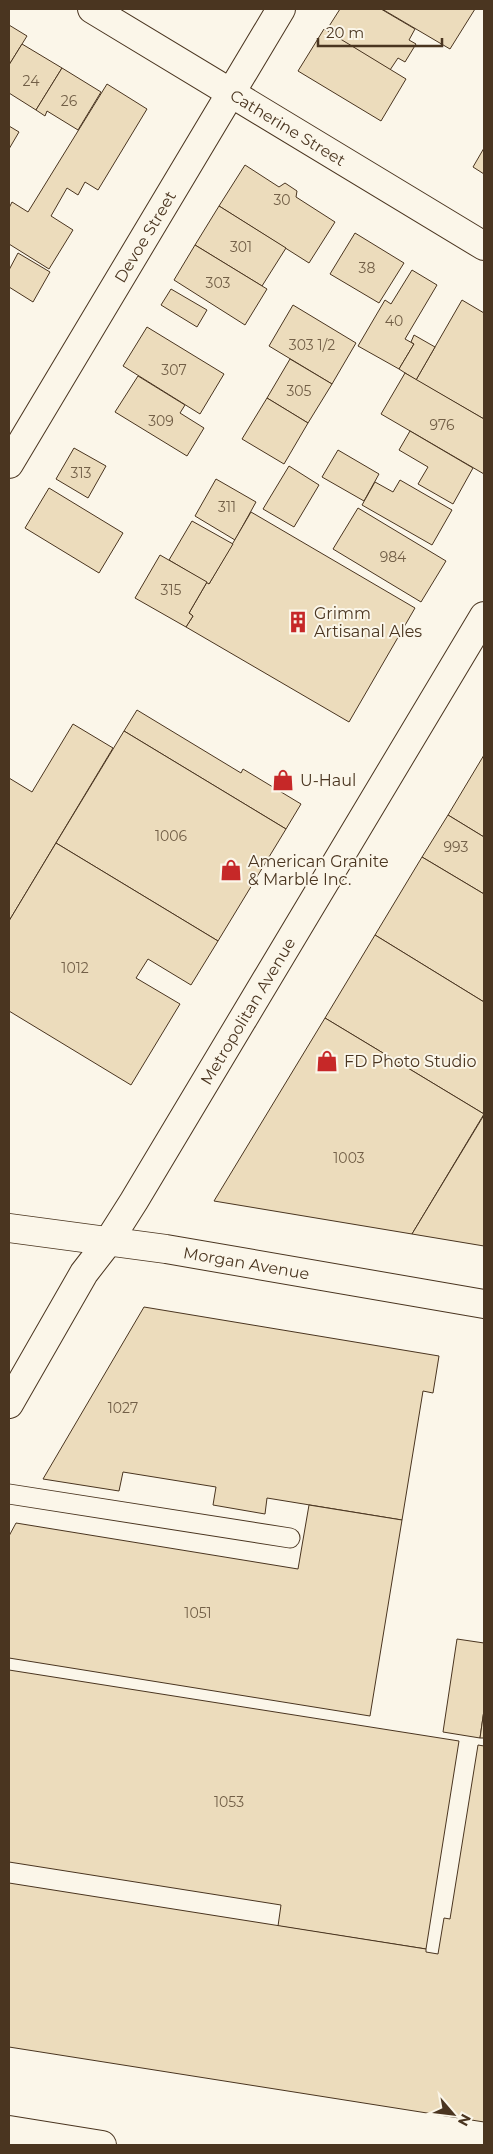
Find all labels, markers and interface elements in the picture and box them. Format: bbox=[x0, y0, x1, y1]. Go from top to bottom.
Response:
scale bar bbox=[318, 15, 442, 47]
text: 20 m bbox=[326, 23, 364, 42]
house number: 24 bbox=[23, 72, 40, 90]
street label: Catherine Street bbox=[227, 85, 350, 170]
house number: 26 bbox=[61, 92, 78, 110]
street label: Devoe Street bbox=[110, 187, 180, 286]
house number: 30 bbox=[273, 191, 291, 209]
house number: 301 bbox=[230, 238, 252, 256]
house number: 38 bbox=[359, 259, 375, 277]
house number: 303 bbox=[206, 274, 231, 292]
house number: 40 bbox=[385, 312, 403, 330]
house number: 303 1/2 bbox=[289, 336, 335, 354]
house number: 307 bbox=[161, 361, 187, 379]
house number: 305 bbox=[286, 382, 312, 400]
house number: 309 bbox=[148, 412, 174, 430]
house number: 976 bbox=[430, 416, 455, 434]
house number: 313 bbox=[71, 464, 92, 482]
house number: 311 bbox=[218, 498, 236, 516]
house number: 984 bbox=[380, 548, 407, 566]
house number: 315 bbox=[161, 581, 182, 599]
place label: Grimm Artisanal Ales bbox=[314, 604, 422, 641]
building icon: Grimm Artisanal Ales bbox=[285, 609, 311, 635]
shop icon: U-Haul bbox=[270, 767, 296, 793]
place label: U-Haul bbox=[300, 771, 356, 790]
house number: 1006 bbox=[155, 827, 188, 845]
house number: 993 bbox=[444, 838, 469, 856]
place label: American Granite & Marble Inc. bbox=[248, 852, 389, 889]
shop icon: American Granite & Marble Inc. bbox=[218, 857, 244, 883]
street label: Metropolitan Avenue bbox=[196, 934, 299, 1088]
house number: 1012 bbox=[61, 959, 89, 977]
shop icon: FD Photo Studio bbox=[314, 1048, 340, 1074]
place label: FD Photo Studio bbox=[344, 1052, 477, 1071]
house number: 1003 bbox=[333, 1149, 365, 1167]
street label: Morgan Avenue bbox=[182, 1243, 311, 1283]
house number: 1027 bbox=[108, 1399, 138, 1417]
house number: 1051 bbox=[184, 1604, 212, 1622]
house number: 1053 bbox=[214, 1793, 244, 1811]
north arrow bbox=[428, 2089, 478, 2139]
text: N bbox=[454, 2111, 475, 2129]

